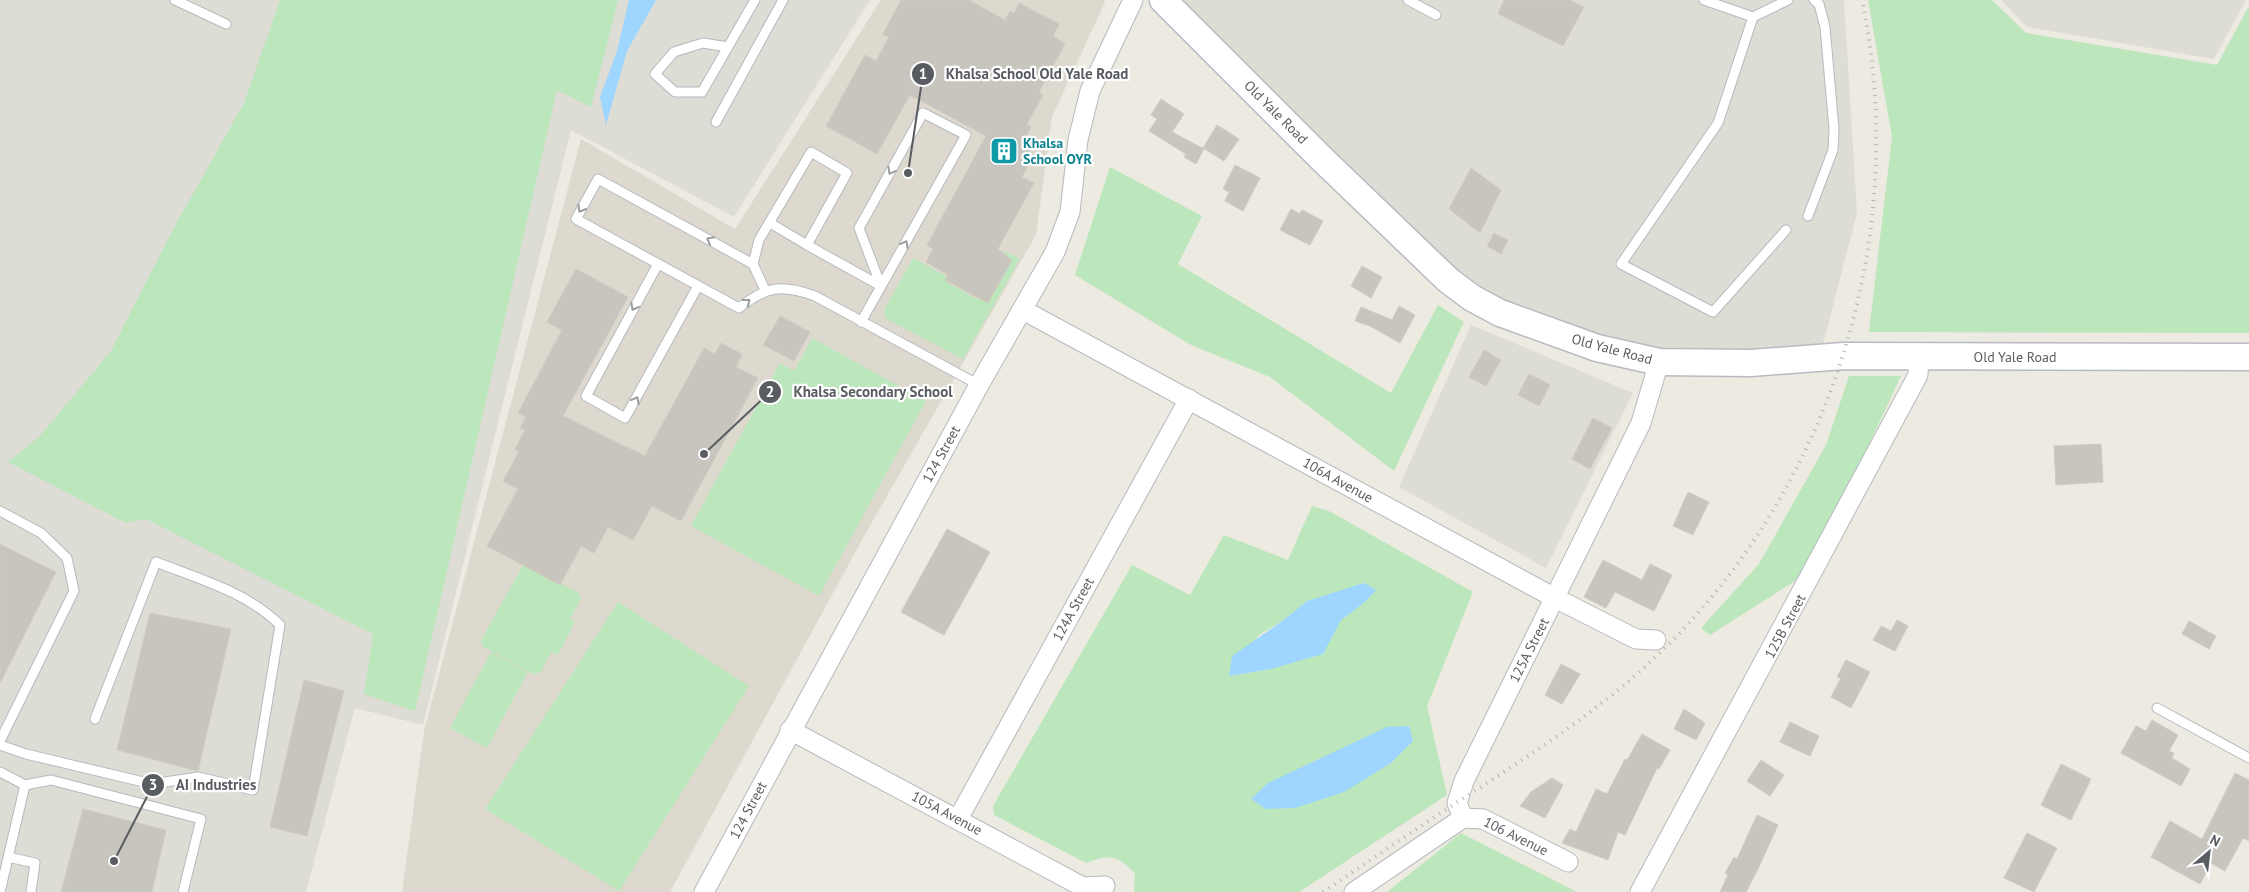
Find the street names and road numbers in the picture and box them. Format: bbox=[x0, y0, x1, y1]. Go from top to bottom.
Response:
street label: Old Yale Road bbox=[1240, 76, 1312, 148]
street label: Old Yale Road bbox=[1570, 330, 1654, 368]
street label: Old Yale Road bbox=[1974, 348, 2056, 366]
street label: 124 Street bbox=[918, 422, 964, 486]
street label: 106A Avenue bbox=[1300, 453, 1376, 507]
street label: 124A Street bbox=[1048, 574, 1098, 644]
street label: 125B Street bbox=[1760, 590, 1810, 661]
street label: 125A Street bbox=[1505, 615, 1553, 685]
street label: 124 Street bbox=[725, 778, 771, 842]
street label: 105A Avenue bbox=[909, 787, 985, 839]
street label: 106 Avenue bbox=[1481, 813, 1551, 859]

